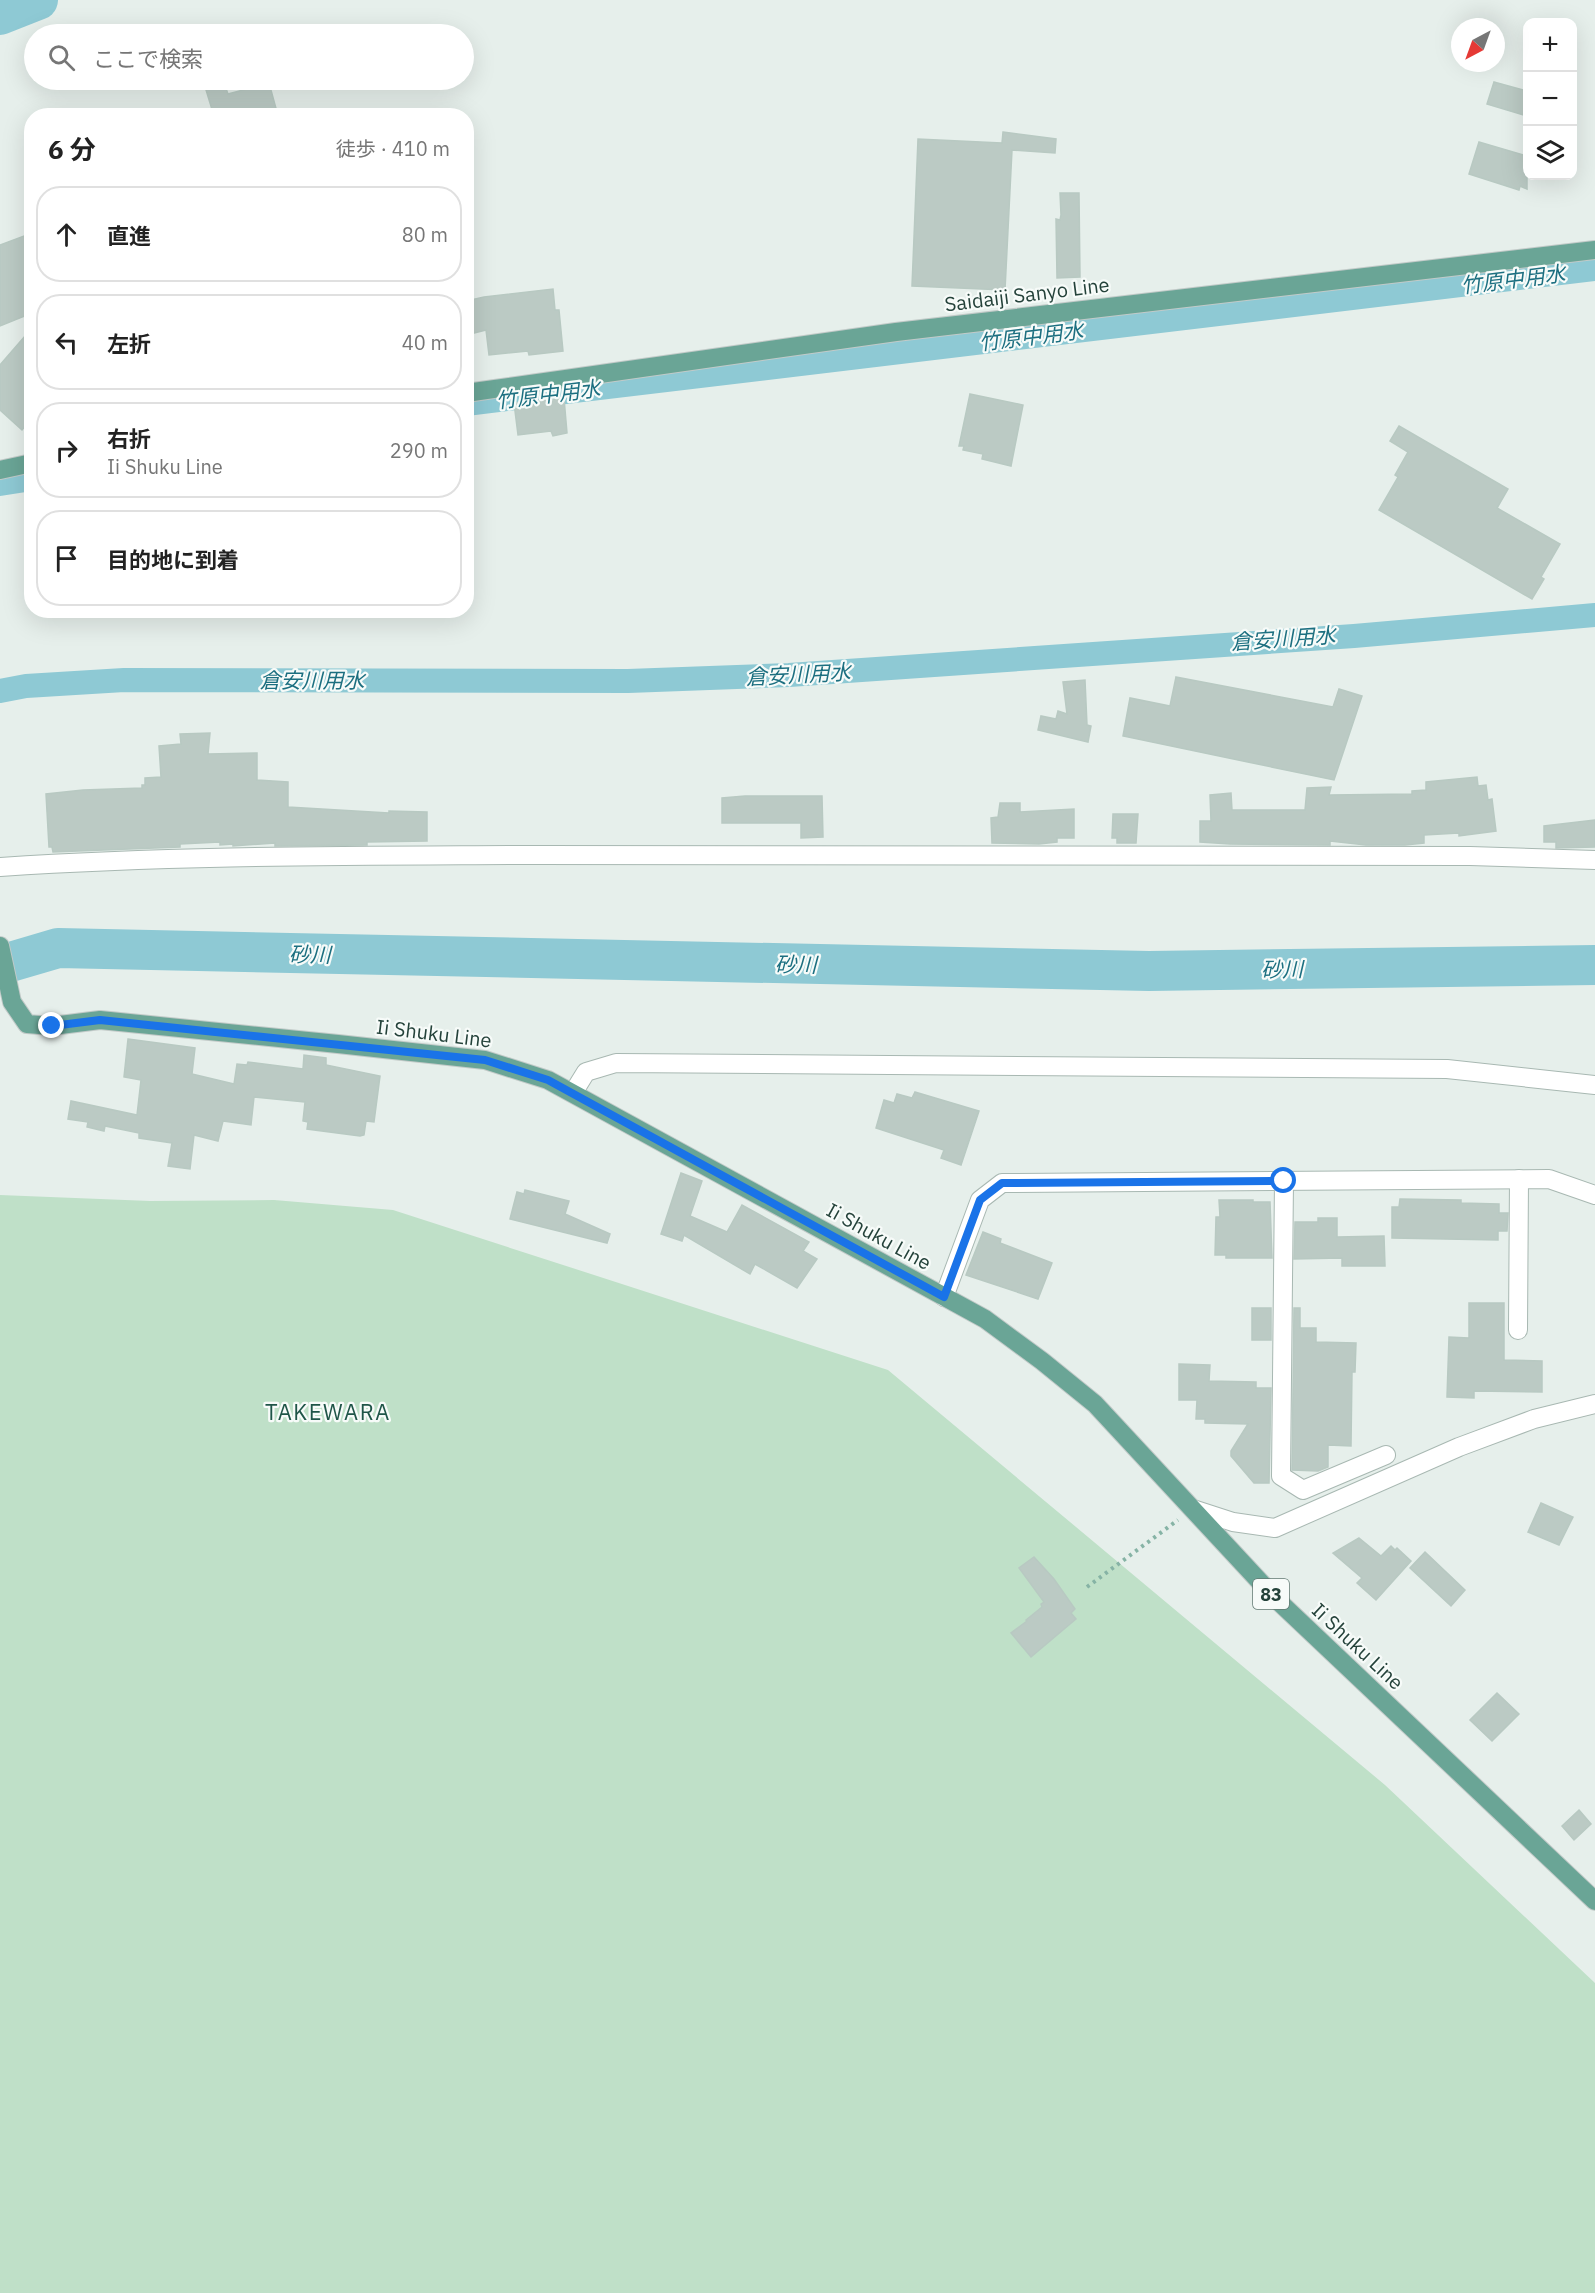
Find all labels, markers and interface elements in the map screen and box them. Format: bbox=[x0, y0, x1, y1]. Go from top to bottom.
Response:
north arrow bbox=[1451, 18, 1505, 72]
map controls bbox=[1523, 18, 1577, 180]
button: + bbox=[1523, 18, 1577, 72]
search box bbox=[24, 24, 474, 90]
icon: search bbox=[45, 41, 78, 74]
text: ここで検索 bbox=[93, 44, 203, 73]
button: − bbox=[1523, 72, 1577, 126]
button: layers bbox=[1523, 126, 1577, 180]
text: 6 分 bbox=[48, 132, 96, 166]
text: 徒歩 · 410 m bbox=[336, 135, 450, 162]
icon: ahead bbox=[50, 218, 83, 251]
text: 直進 bbox=[107, 221, 151, 250]
text: 80 m bbox=[402, 221, 448, 248]
water label: 竹原中用水 bbox=[1459, 258, 1569, 299]
street label: Saidaiji Sanyo Line bbox=[943, 270, 1111, 318]
water label: 竹原中用水 bbox=[977, 315, 1087, 356]
icon: left bbox=[50, 326, 83, 359]
text: 左折 bbox=[107, 329, 151, 358]
text: 40 m bbox=[402, 329, 448, 356]
water label: 竹原中用水 bbox=[494, 373, 604, 414]
text: 右折 bbox=[107, 424, 151, 453]
icon: right bbox=[50, 434, 83, 467]
text: 290 m bbox=[390, 437, 448, 464]
text: Ii Shuku Line bbox=[107, 453, 223, 480]
icon: arrive bbox=[50, 542, 83, 575]
text: 目的地に到着 bbox=[107, 545, 239, 574]
water label: 倉安川用水 bbox=[1230, 620, 1338, 656]
water label: 倉安川用水 bbox=[745, 657, 853, 691]
water label: 倉安川用水 bbox=[260, 666, 366, 694]
water label: 砂川 bbox=[289, 940, 333, 968]
water label: 砂川 bbox=[775, 950, 819, 978]
water label: 砂川 bbox=[1261, 955, 1305, 983]
route end bbox=[38, 1012, 64, 1038]
street label: Ii Shuku Line bbox=[375, 1013, 493, 1053]
route start bbox=[1270, 1167, 1296, 1193]
street label: Ii Shuku Line bbox=[822, 1196, 936, 1276]
district label: TAKEWARA bbox=[265, 1397, 391, 1426]
road number: 83 bbox=[1253, 1579, 1289, 1609]
street label: Ii Shuku Line bbox=[1306, 1597, 1410, 1695]

